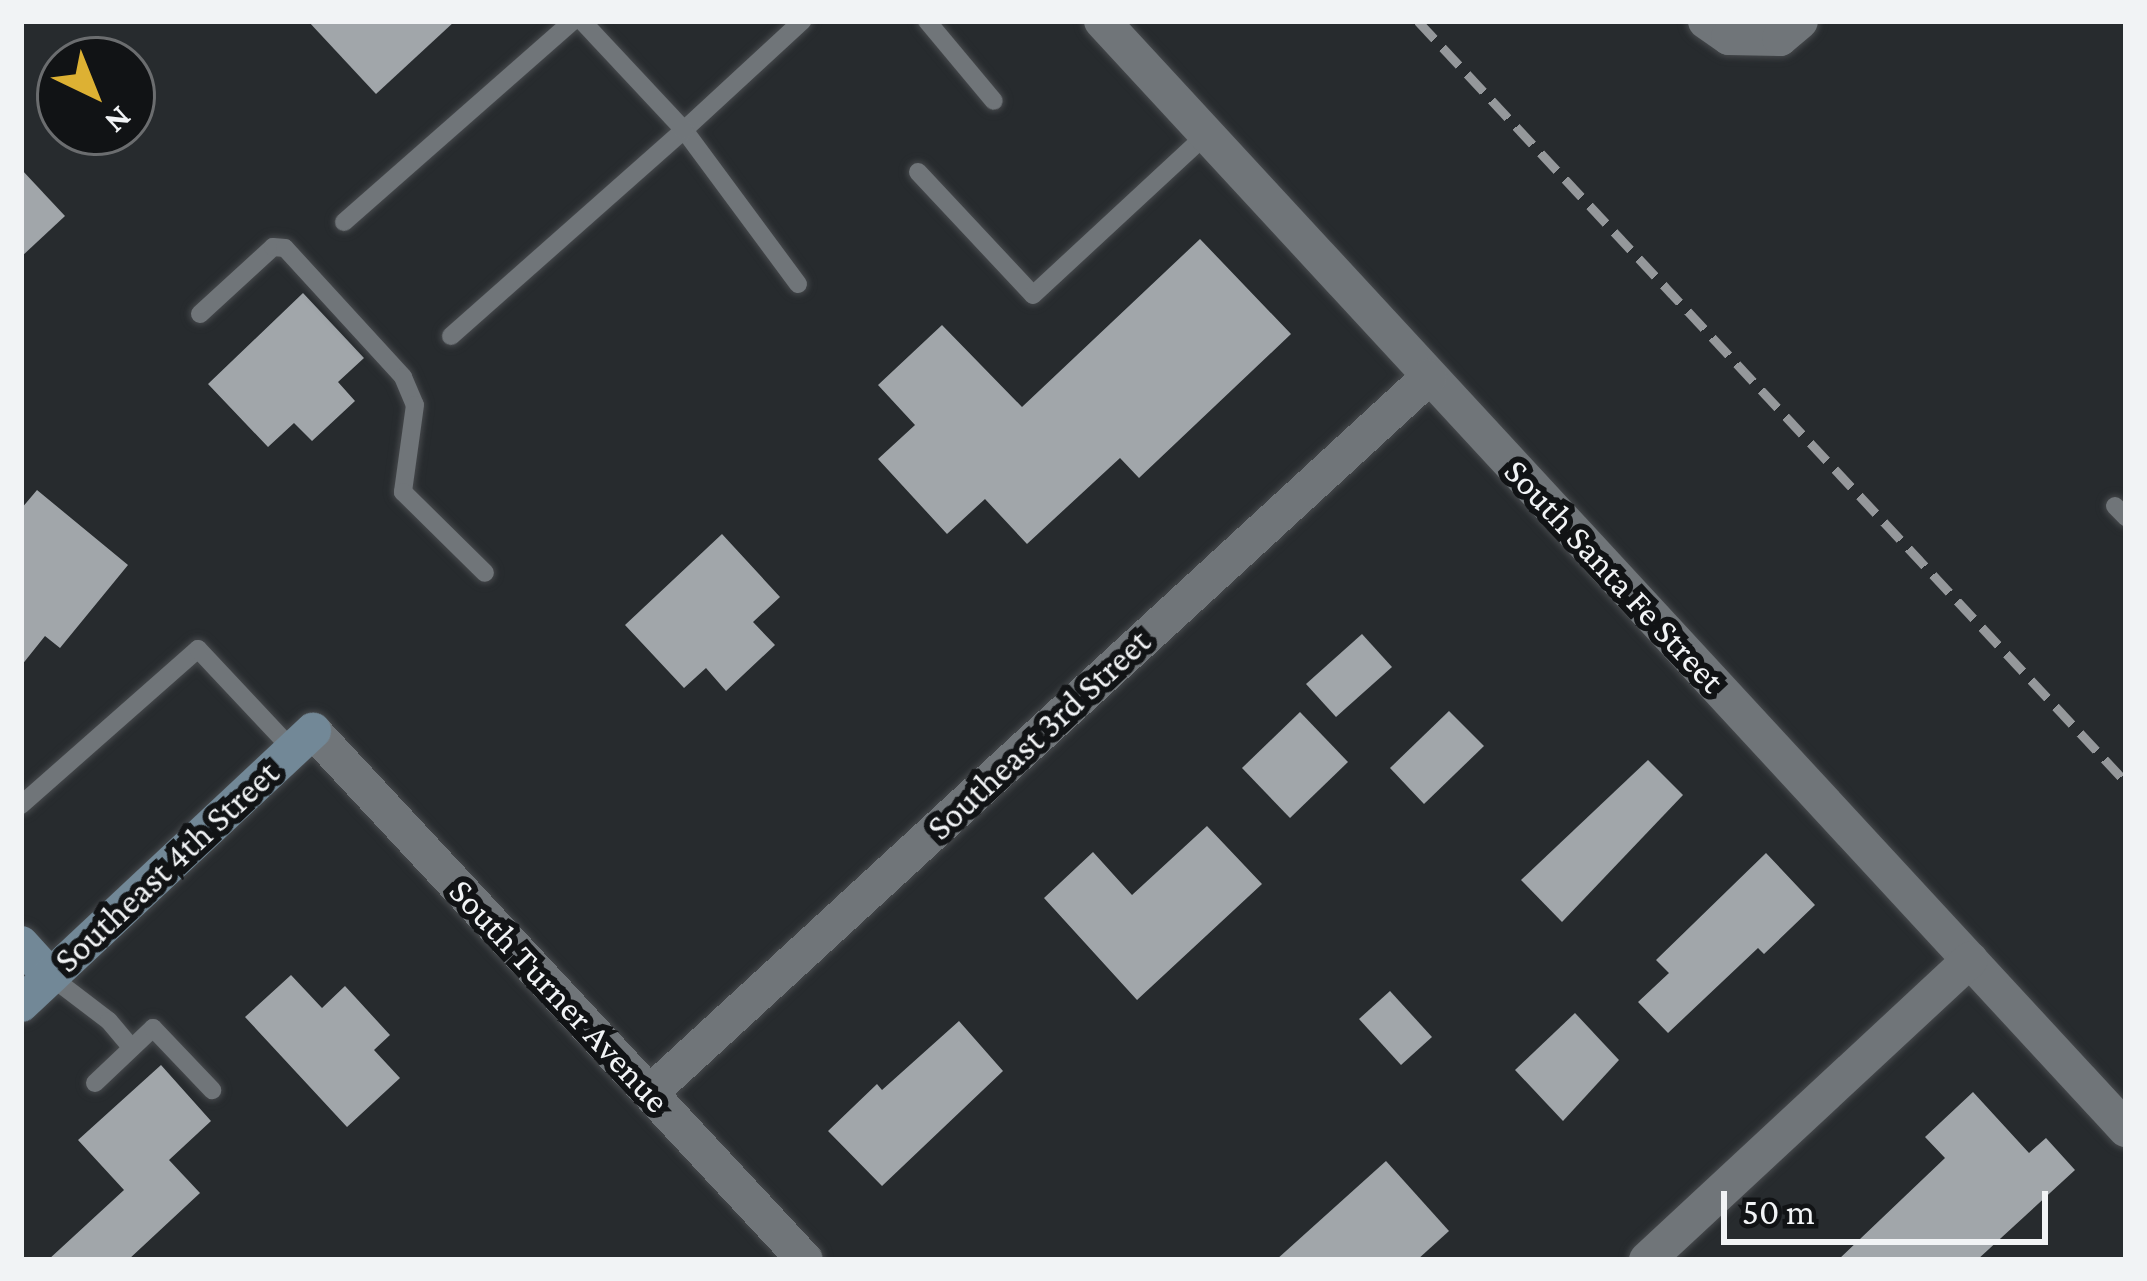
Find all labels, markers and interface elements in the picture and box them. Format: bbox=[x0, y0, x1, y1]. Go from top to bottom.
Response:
north arrow bbox=[36, 36, 156, 156]
text: N bbox=[98, 99, 140, 142]
street label: South Santa Fe Street bbox=[1495, 450, 1733, 702]
street label: Southeast 3rd Street bbox=[918, 620, 1160, 850]
street label: Southeast 4th Street bbox=[46, 752, 288, 982]
street label: South Turner Avenue bbox=[440, 870, 678, 1122]
scale bar bbox=[1727, 1167, 2054, 1241]
text: 50 m bbox=[1742, 1192, 1815, 1232]

